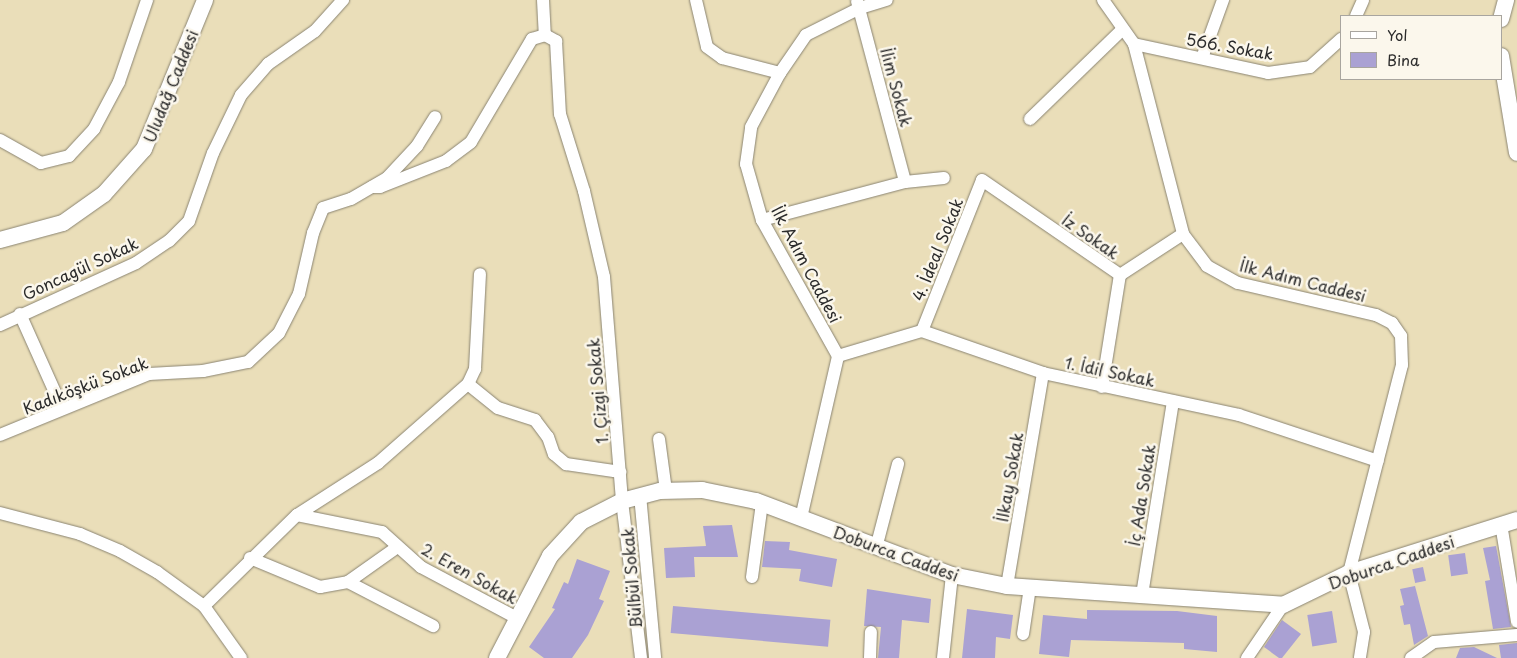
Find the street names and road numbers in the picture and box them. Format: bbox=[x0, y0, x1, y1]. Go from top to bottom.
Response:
street label: Uludağ Caddesi bbox=[139, 27, 201, 145]
street label: 566. Sokak bbox=[1184, 29, 1276, 63]
street label: İlim Sokak bbox=[877, 45, 917, 129]
street label: 4. İdeal Sokak bbox=[908, 195, 966, 303]
street label: İlk Adım Caddesi bbox=[768, 202, 846, 326]
street label: İz Sokak bbox=[1059, 209, 1123, 263]
street label: Goncagül Sokak bbox=[19, 233, 141, 303]
street label: İlk Adım Caddesi bbox=[1237, 255, 1369, 305]
street label: 1. Çizgi Sokak bbox=[583, 337, 611, 445]
street label: Kadıköşkü Sokak bbox=[20, 352, 150, 418]
street label: 1. İdil Sokak bbox=[1063, 352, 1157, 390]
street label: İlkay Sokak bbox=[992, 431, 1026, 523]
street label: İç Ada Sokak bbox=[1123, 443, 1159, 547]
street label: Doburca Caddesi bbox=[831, 521, 961, 585]
street label: Bülbül Sokak bbox=[617, 527, 645, 629]
street label: Doburca Caddesi bbox=[1325, 531, 1457, 593]
street label: 2. Eren Sokak bbox=[418, 538, 522, 608]

